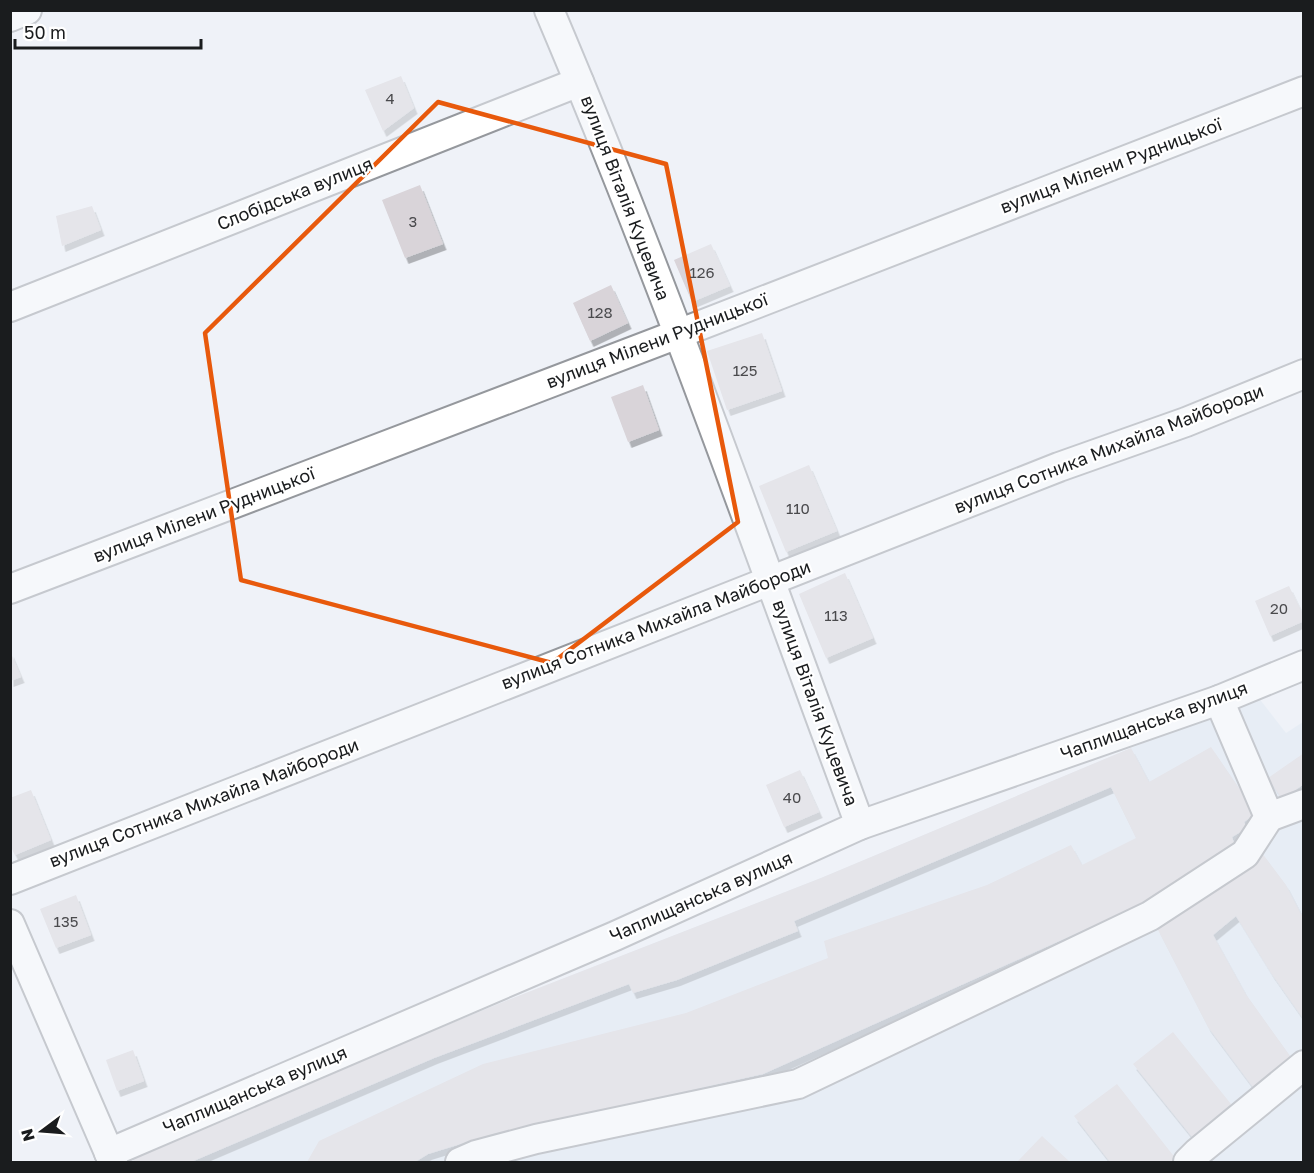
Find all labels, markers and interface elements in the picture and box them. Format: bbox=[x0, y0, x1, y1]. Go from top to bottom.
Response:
scale bar bbox=[15, 12, 201, 50]
text: 50 m bbox=[24, 21, 66, 43]
house number: 4 bbox=[385, 89, 395, 107]
street label: вулиця Віталія Куцевича bbox=[577, 92, 675, 303]
street label: вулиця Мілени Рудницької bbox=[997, 112, 1226, 218]
street label: Слобідська вулиця bbox=[213, 152, 376, 234]
house number: 3 bbox=[409, 212, 417, 230]
house number: 126 bbox=[689, 263, 715, 281]
street label: вулиця Мілени Рудницької bbox=[543, 287, 772, 393]
house number: 128 bbox=[587, 303, 613, 321]
house number: 125 bbox=[733, 361, 757, 379]
street label: вулиця Сотника Михайла Майбороди bbox=[951, 379, 1267, 517]
street label: вулиця Мілени Рудницької bbox=[90, 461, 319, 567]
house number: 110 bbox=[786, 499, 810, 517]
street label: вулиця Сотника Михайла Майбороди bbox=[498, 555, 814, 693]
street label: вулиця Віталія Куцевича bbox=[768, 597, 863, 809]
house number: 20 bbox=[1270, 599, 1288, 617]
house number: 113 bbox=[824, 606, 848, 624]
street label: Чаплищанська вулиця bbox=[1057, 676, 1250, 764]
street label: вулиця Сотника Михайла Майбороди bbox=[46, 733, 362, 871]
house number: 40 bbox=[783, 788, 801, 806]
street label: Чаплищанська вулиця bbox=[606, 846, 795, 946]
house number: 135 bbox=[54, 912, 78, 930]
street label: Чаплищанська вулиця bbox=[159, 1040, 350, 1138]
north arrow bbox=[12, 1101, 72, 1161]
text: N bbox=[16, 1127, 39, 1144]

